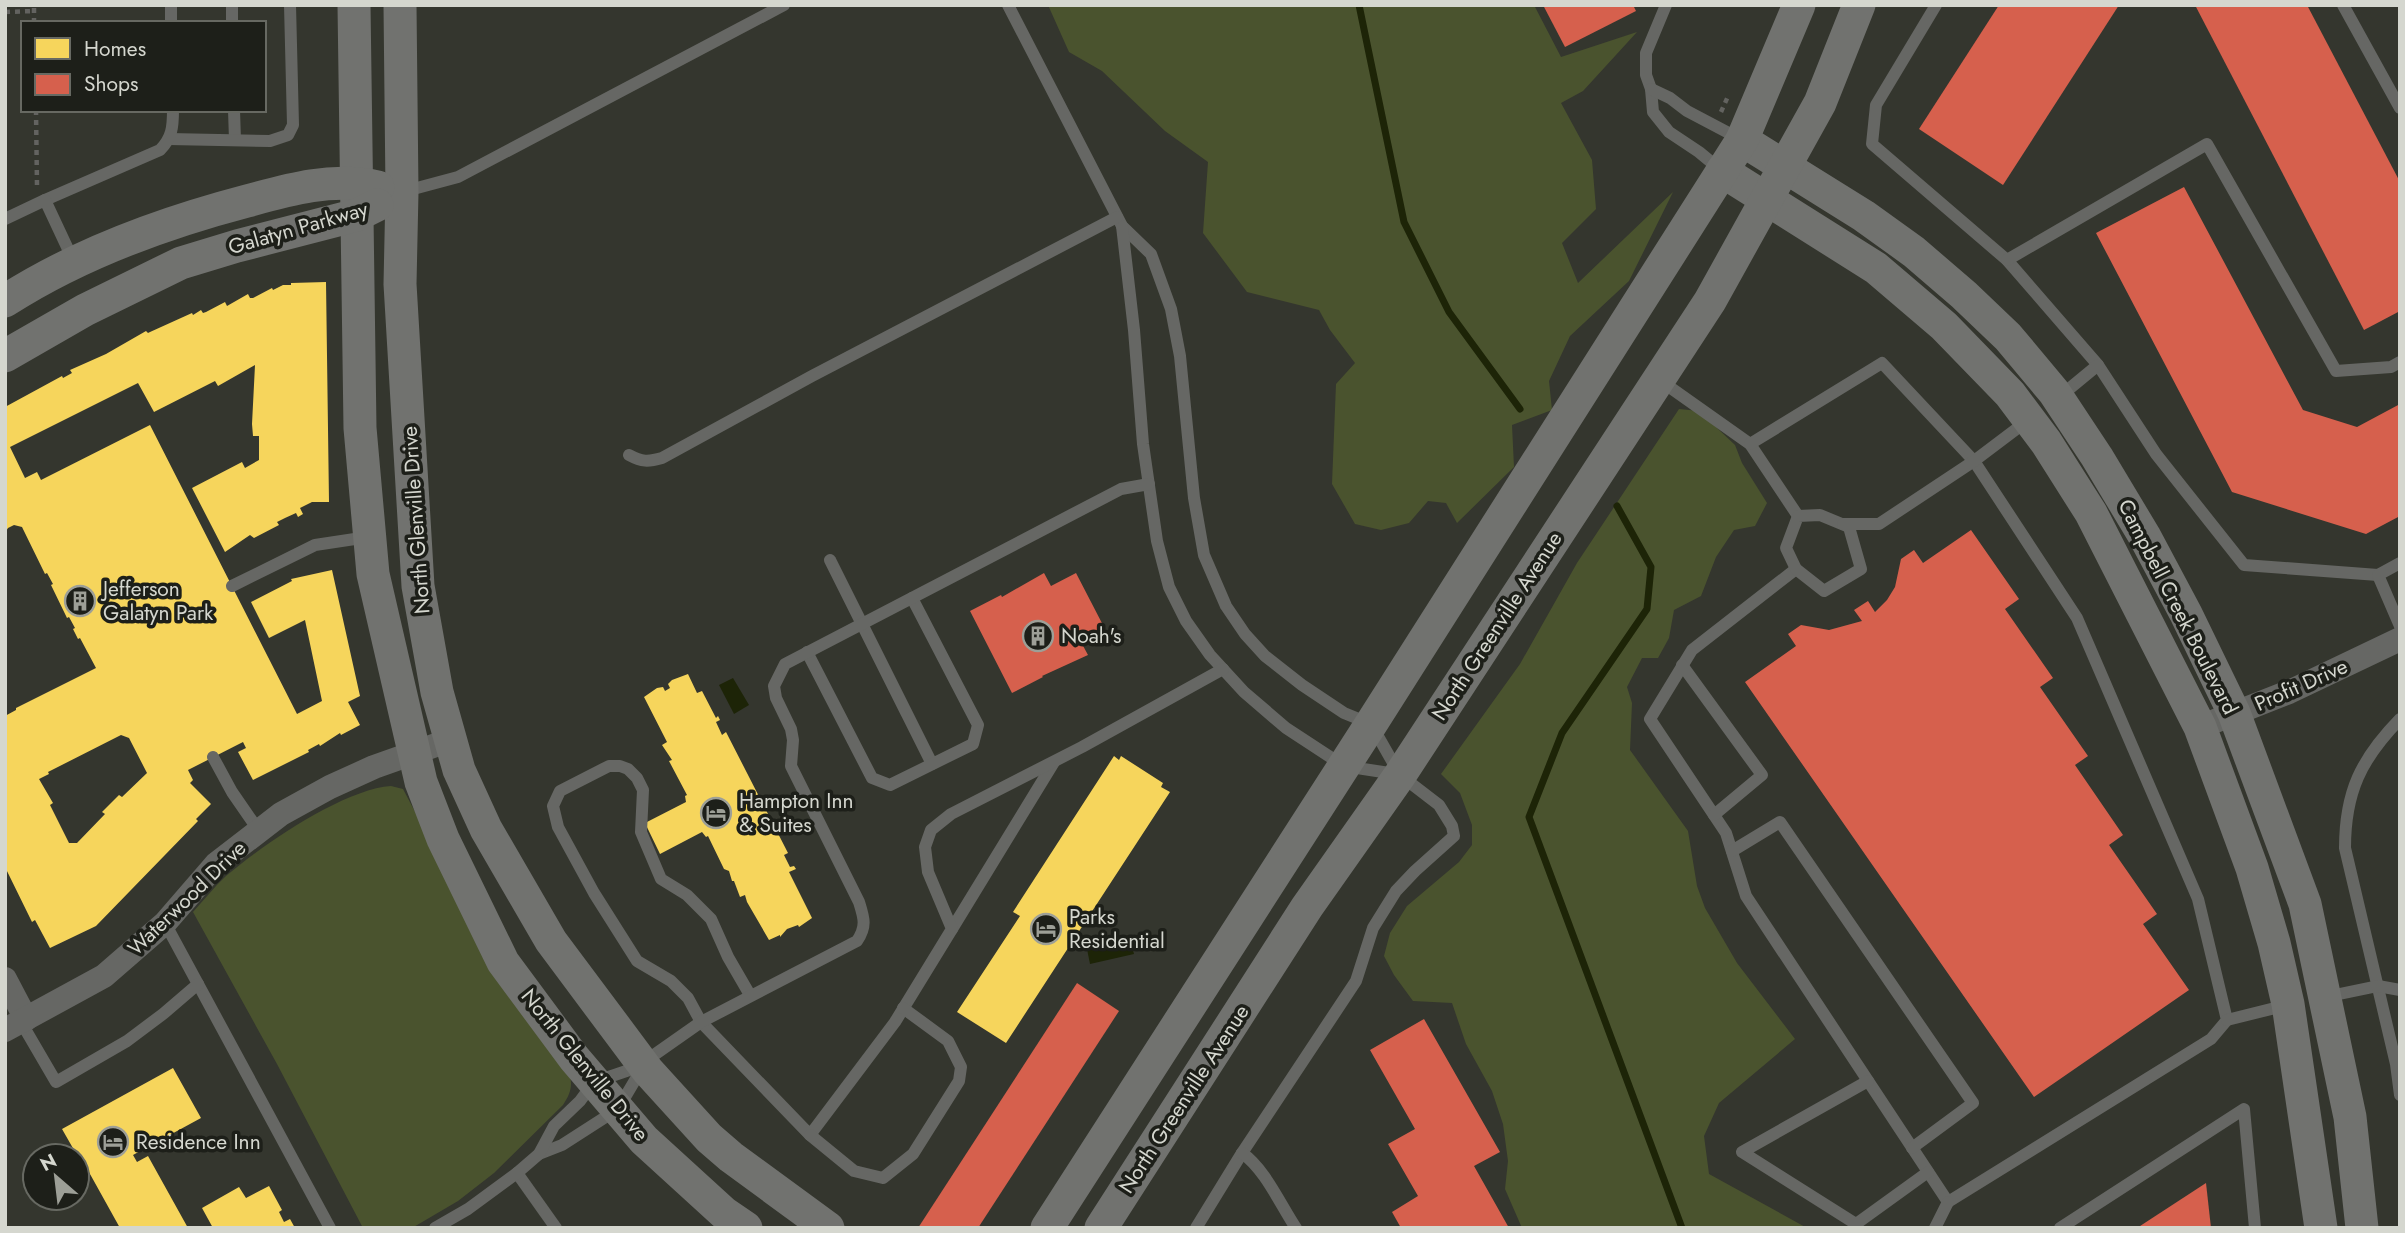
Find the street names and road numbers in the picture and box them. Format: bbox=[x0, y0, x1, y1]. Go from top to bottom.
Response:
street label: Galatyn Parkway bbox=[225, 194, 372, 262]
street label: North Glenville Drive bbox=[394, 425, 438, 615]
street label: Campbell Creek Boulevard bbox=[2111, 494, 2245, 720]
street label: North Greenville Avenue bbox=[1425, 525, 1570, 726]
street label: Profit Drive bbox=[2250, 651, 2352, 719]
street label: Waterwood Drive bbox=[121, 833, 253, 962]
street label: North Glenville Drive bbox=[514, 982, 656, 1148]
street label: North Greenville Avenue bbox=[1112, 998, 1257, 1199]

